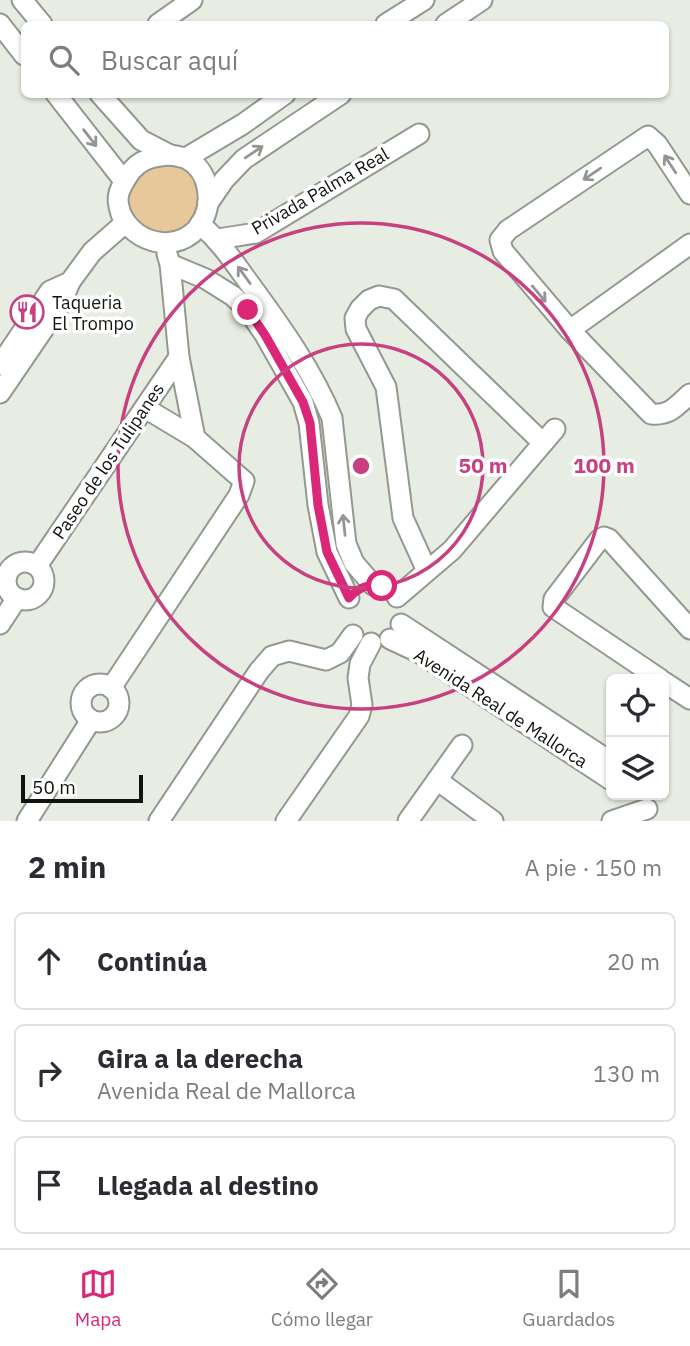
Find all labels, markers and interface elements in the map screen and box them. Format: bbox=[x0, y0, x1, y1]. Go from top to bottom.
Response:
search box bbox=[21, 21, 669, 98]
icon: search bbox=[45, 41, 83, 79]
text: Buscar aquí bbox=[101, 43, 238, 77]
one-way arrow bbox=[82, 128, 98, 146]
street label: Privada Palma Real bbox=[247, 142, 393, 240]
one-way arrow bbox=[244, 145, 264, 159]
one-way arrow bbox=[663, 155, 678, 174]
one-way arrow bbox=[582, 167, 602, 181]
one-way arrow bbox=[237, 266, 251, 285]
one-way arrow bbox=[531, 285, 547, 303]
place label: Taqueria El Trompo bbox=[52, 291, 134, 335]
restaurant icon: Taqueria El Trompo bbox=[8, 293, 46, 331]
route end bbox=[232, 294, 263, 325]
street label: Paseo de los Tulipanes bbox=[47, 378, 169, 544]
text: 50 m bbox=[459, 451, 507, 479]
text: 100 m bbox=[573, 451, 635, 479]
centre of rings bbox=[349, 454, 373, 478]
one-way arrow bbox=[338, 514, 351, 537]
route start bbox=[366, 570, 397, 601]
street label: Avenida Real de Mallorca bbox=[410, 643, 592, 773]
map controls bbox=[606, 674, 669, 800]
button: locate bbox=[606, 674, 669, 737]
button: layers bbox=[606, 737, 669, 800]
scale bar bbox=[21, 772, 144, 804]
text: 50 m bbox=[32, 775, 76, 799]
text: 2 min bbox=[28, 847, 106, 886]
text: A pie · 150 m bbox=[525, 852, 662, 882]
icon: ahead bbox=[30, 942, 68, 980]
text: Continúa bbox=[97, 944, 207, 978]
text: 20 m bbox=[607, 946, 660, 976]
text: Gira a la derecha bbox=[97, 1041, 303, 1075]
icon: right bbox=[30, 1054, 68, 1092]
text: 130 m bbox=[593, 1058, 660, 1088]
text: Avenida Real de Mallorca bbox=[97, 1075, 356, 1105]
icon: arrive bbox=[30, 1166, 68, 1204]
text: Llegada al destino bbox=[97, 1168, 319, 1202]
tab: Mapa bbox=[75, 1265, 121, 1331]
tab: Cómo llegar bbox=[271, 1265, 373, 1331]
tab: Guardados bbox=[522, 1265, 615, 1331]

